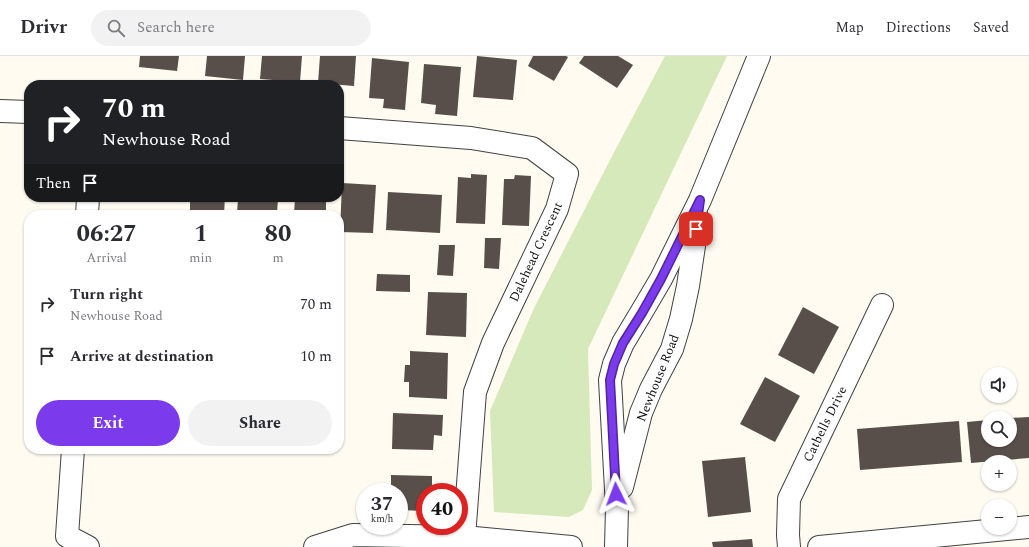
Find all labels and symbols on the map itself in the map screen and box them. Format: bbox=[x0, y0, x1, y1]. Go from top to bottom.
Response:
street label: Dalehead Crescent bbox=[504, 198, 568, 305]
pin bbox=[679, 212, 713, 246]
street label: Newhouse Road bbox=[631, 331, 685, 425]
street label: Catbells Drive bbox=[798, 383, 852, 465]
position arrow bbox=[595, 473, 637, 515]
speed limit sign: 40 bbox=[416, 483, 468, 535]

